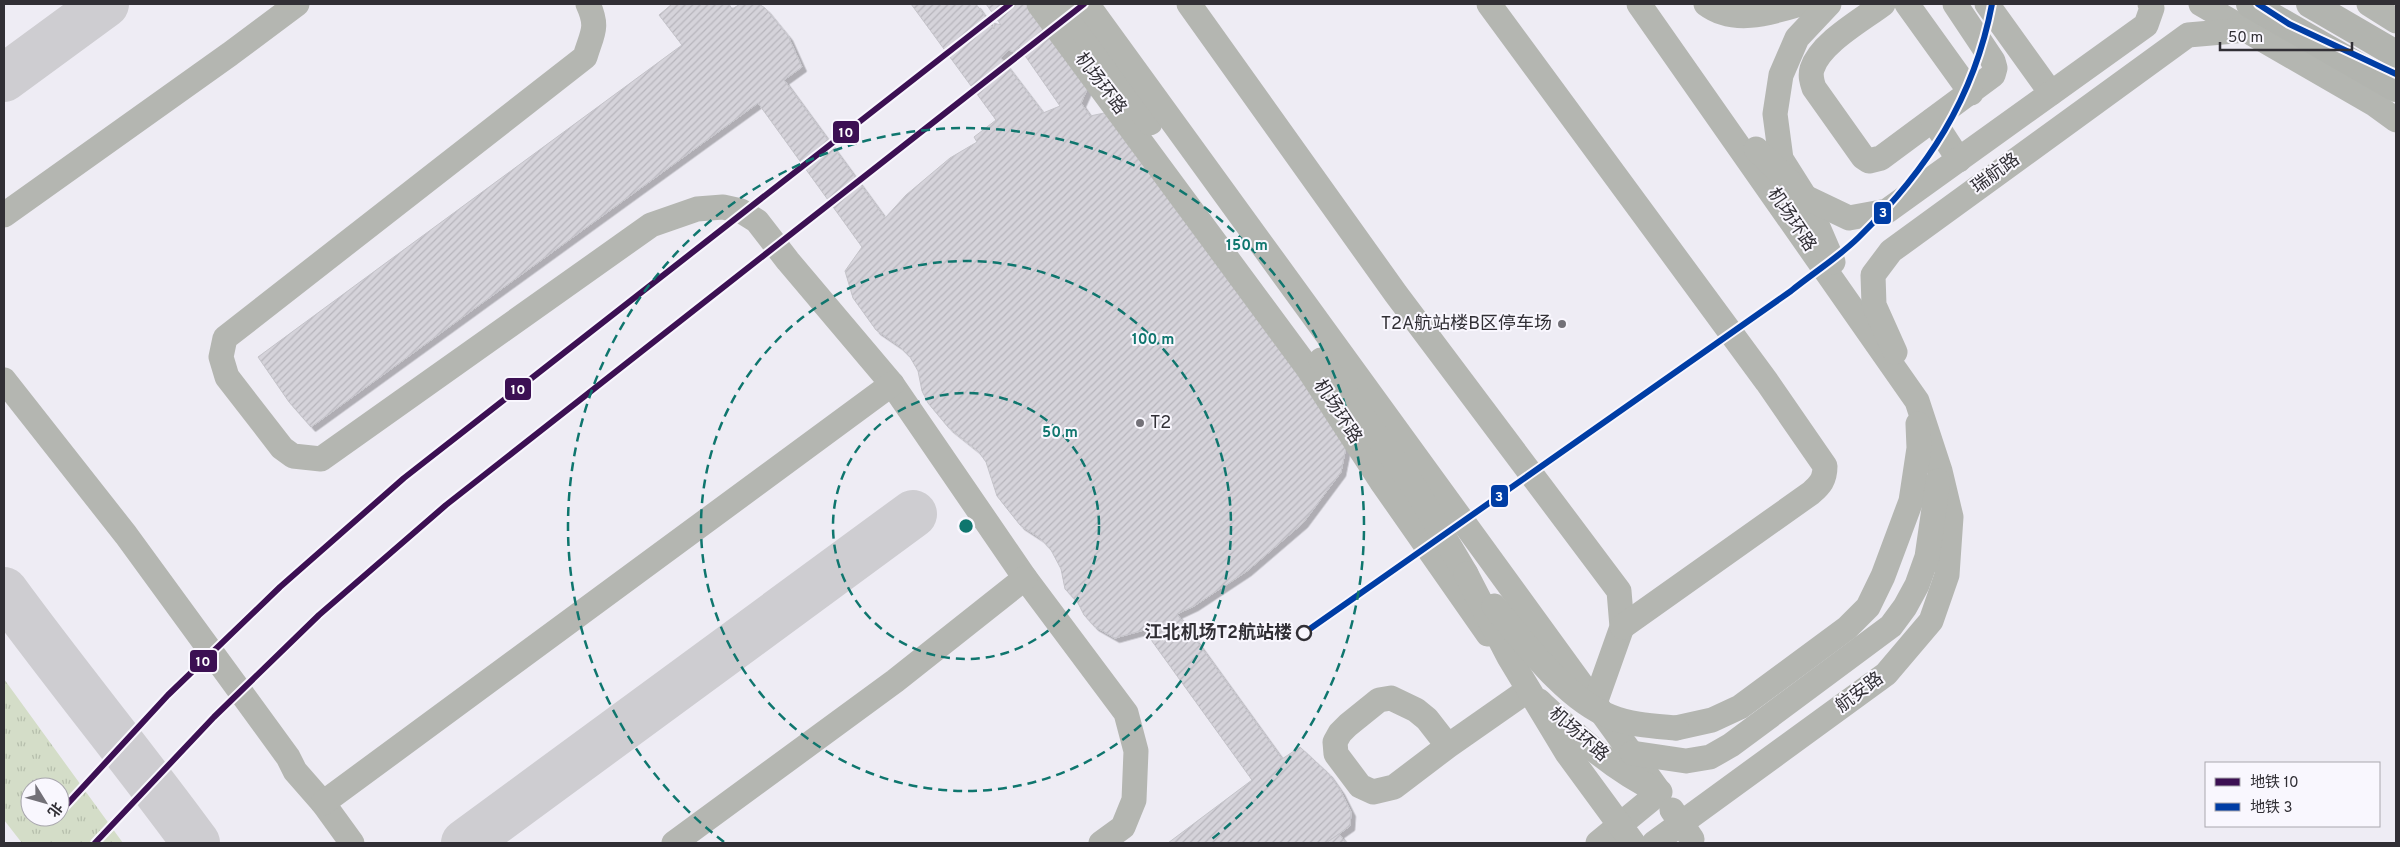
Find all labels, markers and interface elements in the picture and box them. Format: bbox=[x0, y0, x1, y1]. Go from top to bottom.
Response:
scale bar bbox=[2220, 20, 2352, 52]
text: 50 m bbox=[2228, 29, 2263, 48]
street label: 机场环路 bbox=[1069, 48, 1131, 120]
line badge: 10 bbox=[832, 120, 860, 144]
text: 10 bbox=[839, 125, 853, 142]
street label: 瑞航路 bbox=[1967, 149, 2025, 199]
street label: 机场环路 bbox=[1761, 184, 1821, 256]
line badge: 3 bbox=[1873, 201, 1892, 225]
text: 3 bbox=[1879, 205, 1887, 222]
text: 150 m bbox=[1226, 237, 1268, 256]
place label: T2A航站楼B区停车场 bbox=[1381, 313, 1552, 336]
marker: T2A航站楼B区停车场 bbox=[1556, 318, 1568, 330]
text: 100 m bbox=[1132, 331, 1174, 350]
street label: 机场环路 bbox=[1308, 376, 1366, 448]
line badge: 10 bbox=[504, 377, 532, 401]
text: 10 bbox=[511, 382, 525, 399]
place label: T2 bbox=[1150, 412, 1171, 435]
marker: T2 bbox=[1134, 417, 1146, 429]
text: 50 m bbox=[1042, 424, 1078, 443]
line badge: 3 bbox=[1490, 484, 1509, 508]
text: 3 bbox=[1495, 489, 1503, 506]
centre of rings bbox=[957, 517, 975, 535]
place label: 江北机场T2航站楼 bbox=[1144, 622, 1292, 645]
marker: 江北机场T2航站楼 bbox=[1296, 625, 1312, 641]
line badge: 10 bbox=[189, 649, 218, 673]
text: 10 bbox=[196, 654, 210, 671]
street label: 航安路 bbox=[1832, 668, 1888, 718]
street label: 机场环路 bbox=[1543, 703, 1613, 767]
legend bbox=[2205, 762, 2380, 827]
text: 地铁 10 bbox=[2250, 774, 2299, 793]
north arrow bbox=[20, 777, 70, 827]
text: 北 bbox=[43, 798, 65, 820]
text: 地铁 3 bbox=[2250, 799, 2293, 818]

